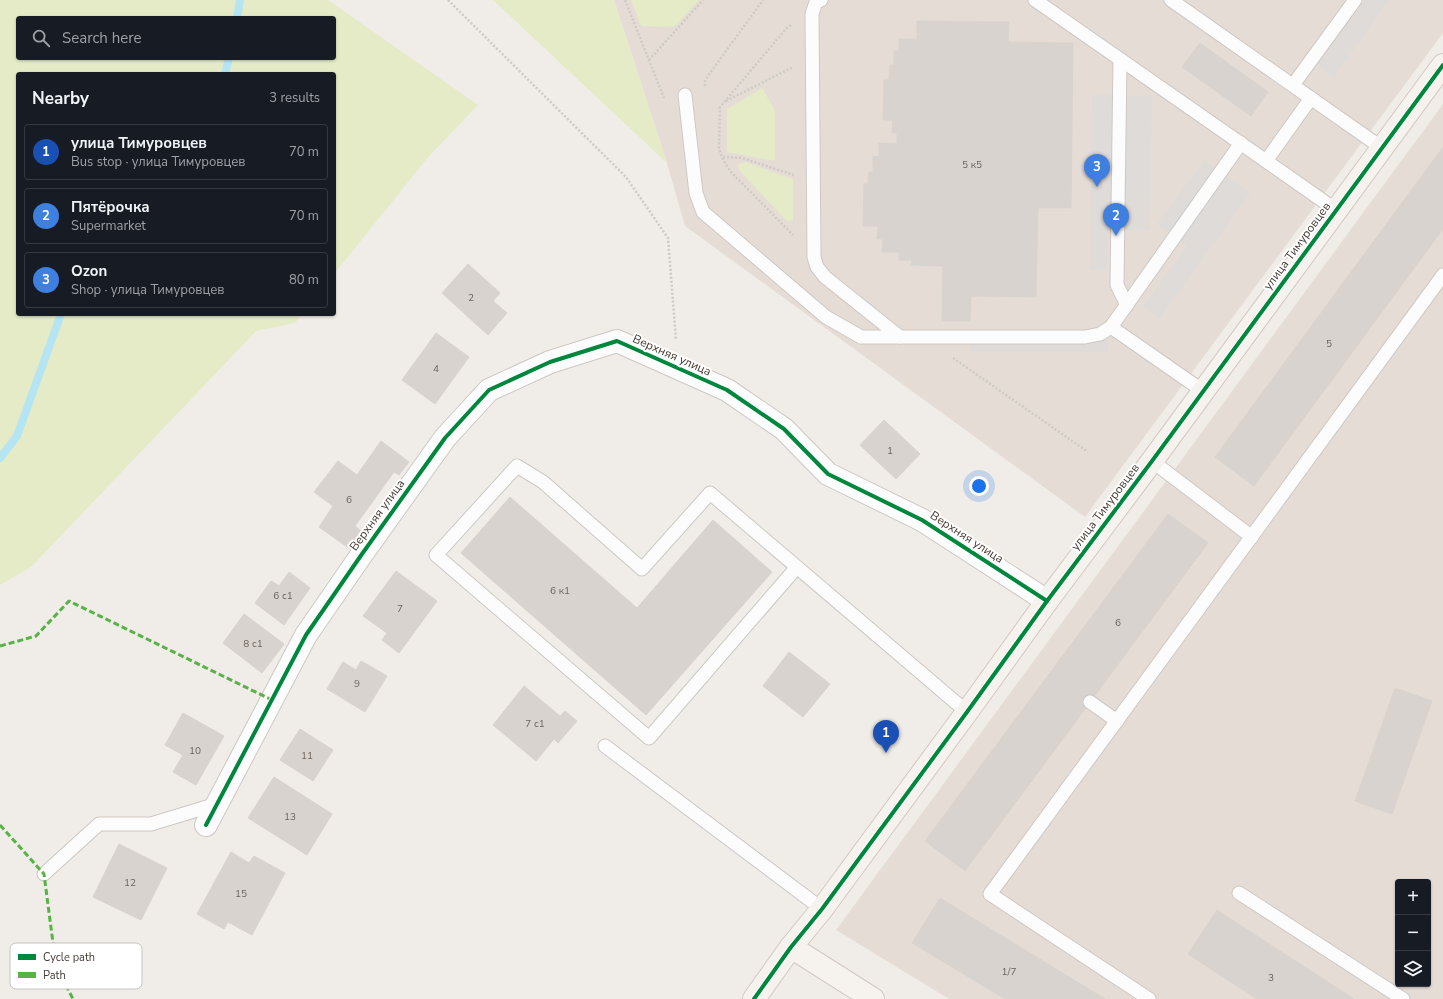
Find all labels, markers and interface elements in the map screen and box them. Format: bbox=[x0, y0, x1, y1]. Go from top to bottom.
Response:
search box bbox=[16, 16, 336, 60]
icon: search bbox=[30, 27, 52, 49]
text: Search here bbox=[62, 28, 142, 48]
text: Nearby bbox=[32, 87, 89, 110]
text: 3 results bbox=[269, 89, 320, 107]
text: улица Тимуровцев bbox=[71, 133, 207, 153]
text: 1 bbox=[42, 143, 50, 161]
text: 70 m bbox=[289, 143, 319, 161]
text: Bus stop · улица Тимуровцев bbox=[71, 153, 245, 171]
pin: 3 bbox=[1084, 154, 1110, 187]
house number: 5 к5 bbox=[962, 158, 982, 172]
text: Пятёрочка bbox=[71, 197, 150, 217]
street label: улица Тимуровцев bbox=[1260, 199, 1335, 293]
pin: 2 bbox=[1103, 203, 1129, 236]
text: 2 bbox=[42, 207, 50, 225]
text: 70 m bbox=[289, 207, 319, 225]
text: Supermarket bbox=[71, 217, 146, 235]
text: Ozon bbox=[71, 261, 107, 281]
text: 3 bbox=[42, 271, 50, 289]
text: 80 m bbox=[289, 271, 319, 289]
text: Shop · улица Тимуровцев bbox=[71, 281, 224, 299]
house number: 2 bbox=[468, 291, 474, 305]
street label: Верхняя улица bbox=[630, 330, 714, 380]
house number: 5 bbox=[1326, 337, 1332, 351]
house number: 4 bbox=[433, 362, 439, 376]
house number: 1 bbox=[887, 444, 893, 458]
street label: улица Тимуровцев bbox=[1067, 460, 1143, 554]
street label: Верхняя улица bbox=[346, 476, 408, 554]
your location bbox=[969, 476, 989, 496]
house number: 6 bbox=[346, 493, 352, 507]
street label: Верхняя улица bbox=[927, 507, 1007, 567]
house number: 6 к1 bbox=[550, 584, 570, 598]
house number: 6 с1 bbox=[273, 589, 293, 603]
house number: 7 bbox=[397, 602, 403, 616]
house number: 6 bbox=[1115, 616, 1121, 630]
house number: 8 с1 bbox=[243, 637, 263, 651]
house number: 9 bbox=[354, 677, 360, 691]
house number: 7 с1 bbox=[525, 717, 545, 731]
pin: 1 bbox=[873, 720, 899, 753]
house number: 10 bbox=[189, 744, 201, 758]
house number: 11 bbox=[301, 749, 313, 763]
house number: 13 bbox=[284, 810, 296, 824]
house number: 12 bbox=[124, 876, 136, 890]
map controls bbox=[1395, 879, 1431, 987]
button: + bbox=[1395, 879, 1431, 915]
house number: 15 bbox=[235, 887, 247, 901]
button: − bbox=[1395, 915, 1431, 951]
legend bbox=[10, 943, 142, 989]
text: Cycle path bbox=[43, 950, 95, 965]
button: layers bbox=[1395, 951, 1431, 987]
house number: 1/7 bbox=[1002, 965, 1016, 979]
text: Path bbox=[43, 968, 66, 983]
house number: 3 bbox=[1268, 971, 1274, 985]

